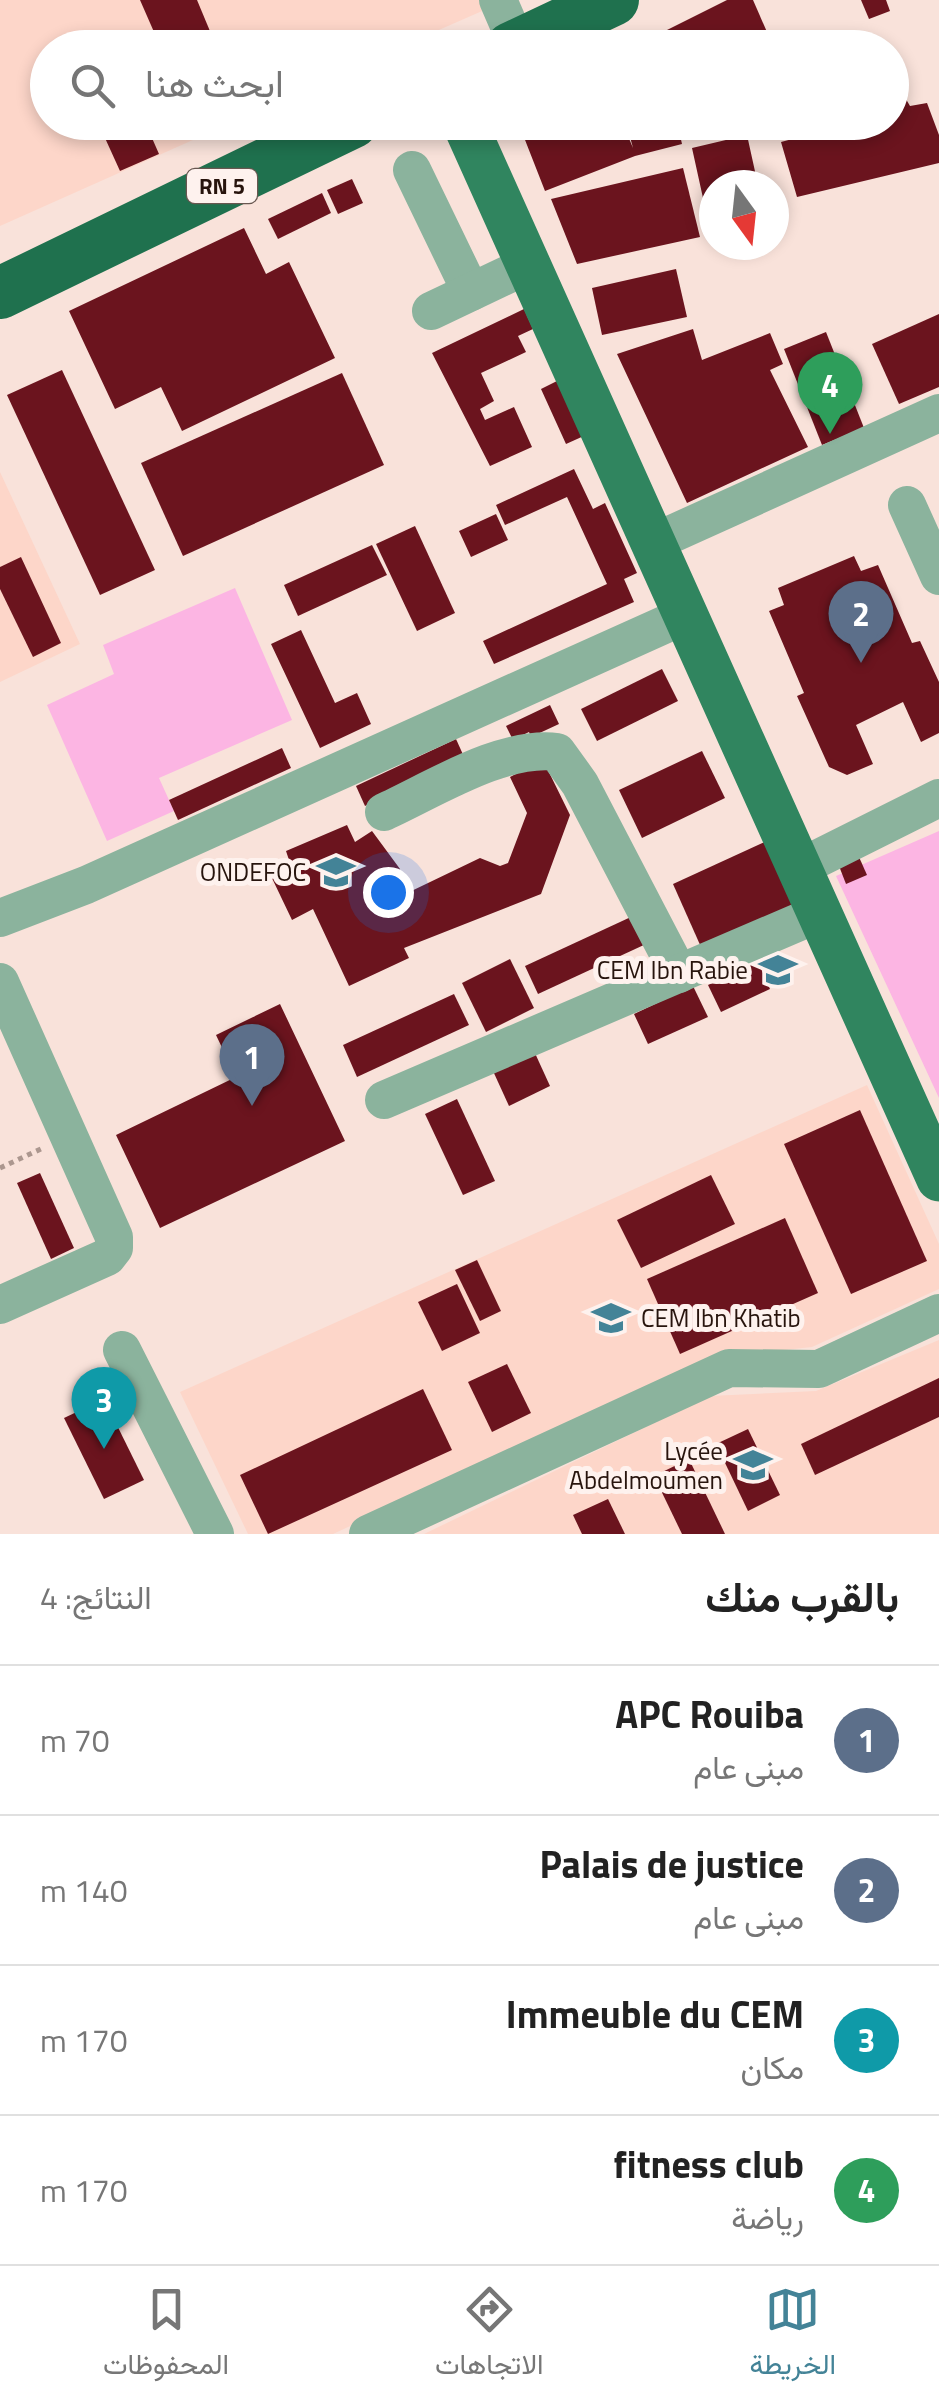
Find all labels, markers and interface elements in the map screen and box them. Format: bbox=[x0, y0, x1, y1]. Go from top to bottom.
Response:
search box bbox=[30, 30, 909, 140]
text: ابحث هنا bbox=[145, 54, 284, 112]
icon: search bbox=[65, 58, 120, 113]
road number: RN 5 bbox=[187, 169, 257, 203]
north arrow bbox=[699, 170, 789, 260]
pin: 4 bbox=[798, 352, 862, 434]
pin: 2 bbox=[828, 580, 894, 663]
school or university icon: ONDEFOC bbox=[315, 851, 357, 893]
place label: ONDEFOC bbox=[200, 853, 306, 891]
your location bbox=[363, 867, 414, 918]
school or university icon: CEM Ibn Rabie bbox=[757, 949, 799, 991]
place label: CEM Ibn Rabie bbox=[597, 951, 748, 989]
pin: 1 bbox=[220, 1024, 284, 1106]
school or university icon: CEM Ibn Khatib bbox=[590, 1297, 632, 1339]
place label: CEM Ibn Khatib bbox=[641, 1299, 801, 1337]
pin: 3 bbox=[72, 1366, 136, 1449]
place label: Lycée Abdelmoumen bbox=[569, 1432, 723, 1499]
school or university icon: Lycée Abdelmoumen bbox=[732, 1444, 774, 1486]
text: بالقرب منك bbox=[705, 1564, 899, 1628]
text: النتائج: 4 bbox=[40, 1573, 152, 1621]
text: APC Rouiba bbox=[615, 1685, 804, 1743]
text: 70 m bbox=[40, 1716, 110, 1764]
text: 1 bbox=[858, 1716, 875, 1764]
text: مبنى عام bbox=[693, 1743, 804, 1791]
text: Palais de justice bbox=[539, 1835, 804, 1893]
text: 140 m bbox=[40, 1866, 128, 1914]
text: 2 bbox=[858, 1866, 875, 1914]
text: مبنى عام bbox=[693, 1893, 804, 1941]
text: Immeuble du CEM bbox=[506, 1985, 804, 2043]
text: 170 m bbox=[40, 2016, 128, 2064]
text: 3 bbox=[858, 2016, 875, 2064]
text: مكان bbox=[741, 2043, 804, 2091]
text: fitness club bbox=[613, 2135, 804, 2193]
text: 170 m bbox=[40, 2166, 128, 2214]
text: 4 bbox=[858, 2166, 875, 2214]
text: رياضة bbox=[731, 2193, 804, 2241]
tab: المحفوظات bbox=[103, 2282, 229, 2389]
tab: الاتجاهات bbox=[435, 2282, 544, 2389]
tab: الخريطة bbox=[749, 2282, 836, 2389]

